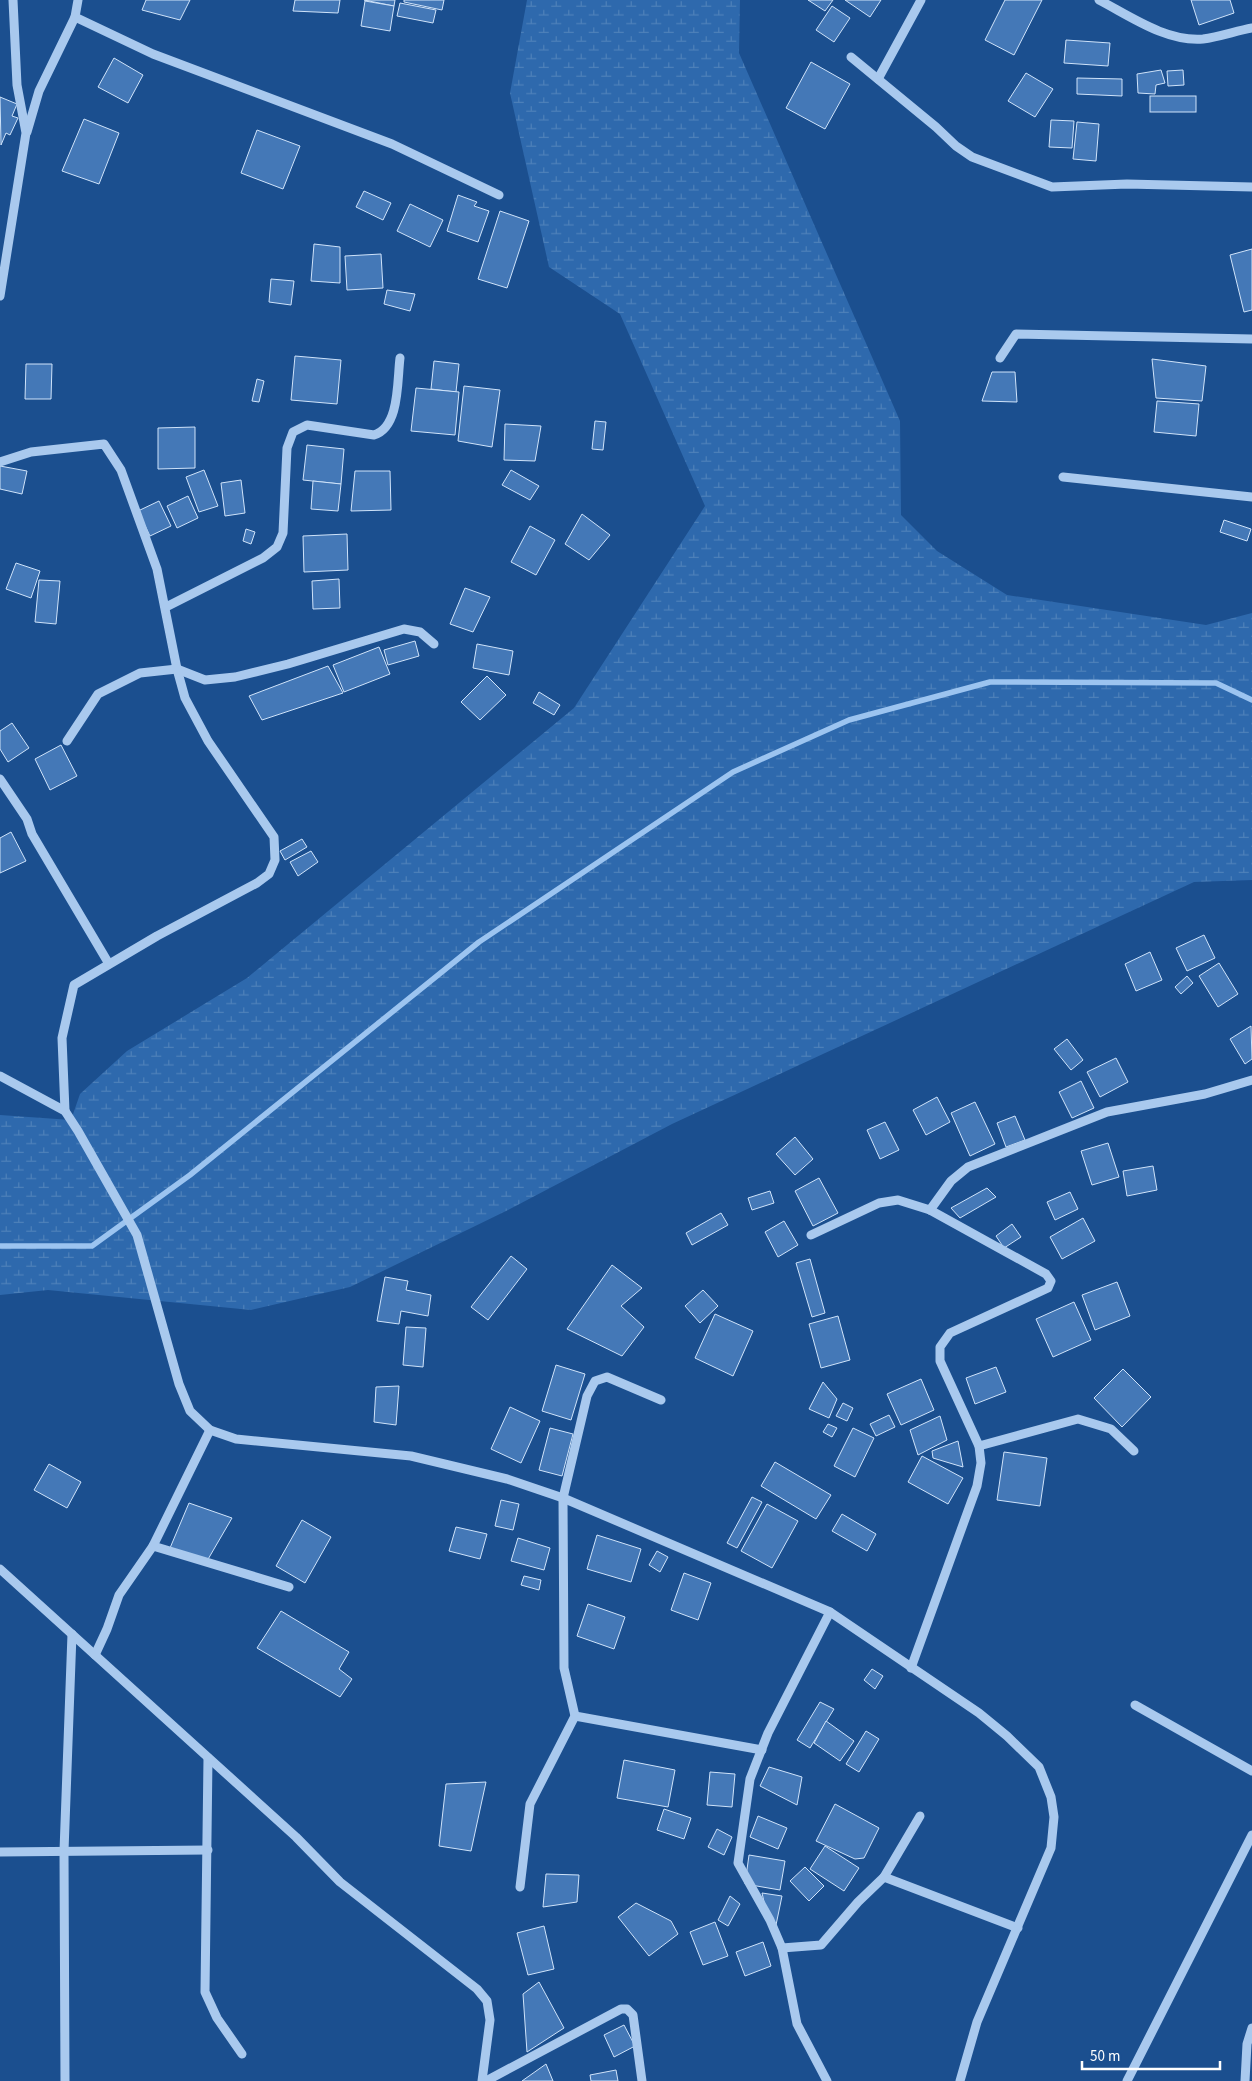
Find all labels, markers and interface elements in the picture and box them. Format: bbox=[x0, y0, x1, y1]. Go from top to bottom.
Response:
scale bar bbox=[1082, 2038, 1220, 2070]
text: 50 m bbox=[1090, 2046, 1120, 2067]

